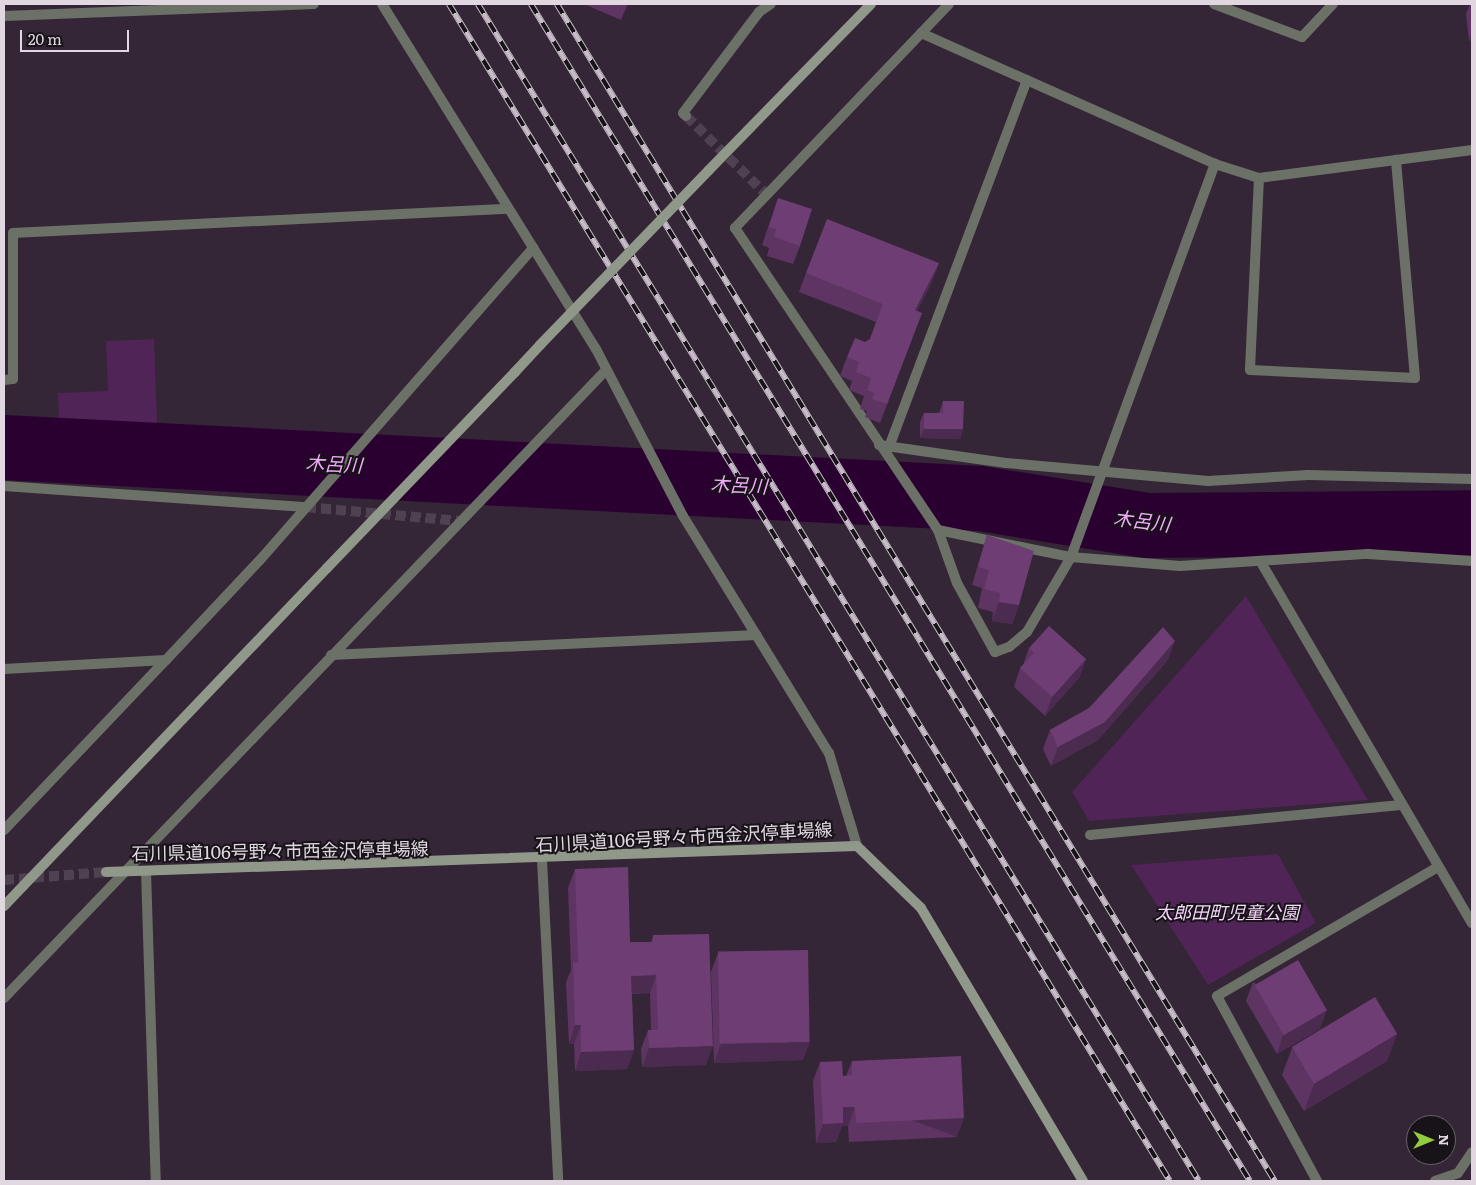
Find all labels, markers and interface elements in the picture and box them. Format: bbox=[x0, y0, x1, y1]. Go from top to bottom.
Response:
scale bar bbox=[22, 20, 131, 52]
text: 20 m bbox=[28, 27, 62, 50]
water label: 木呂川 bbox=[305, 451, 363, 477]
water label: 木呂川 bbox=[710, 472, 768, 498]
water label: 木呂川 bbox=[1112, 506, 1172, 536]
street label: 石川県道106号野々市西金沢停車場線 bbox=[535, 818, 833, 856]
street label: 石川県道106号野々市西金沢停車場線 bbox=[131, 838, 429, 864]
park label: 太郎田町児童公園 bbox=[1155, 901, 1299, 923]
north arrow bbox=[1406, 1115, 1456, 1165]
text: N bbox=[1435, 1134, 1455, 1146]

